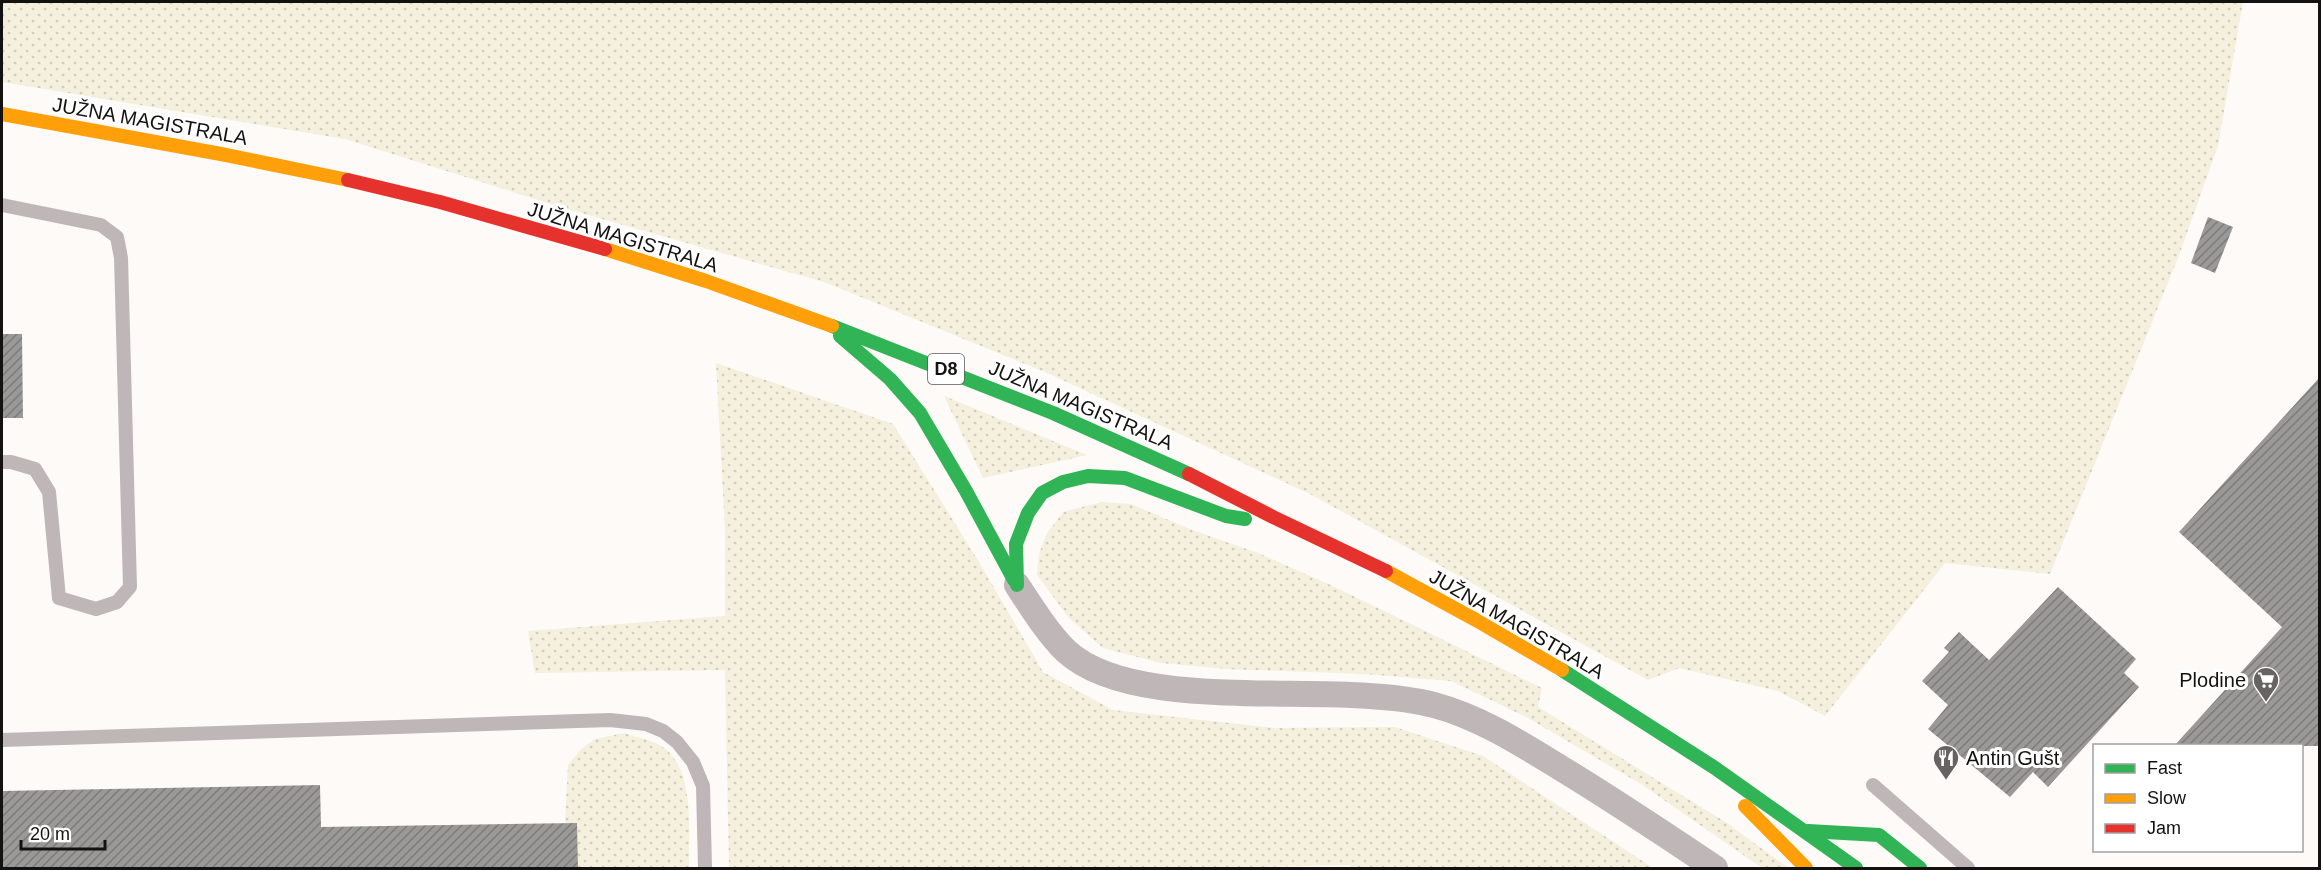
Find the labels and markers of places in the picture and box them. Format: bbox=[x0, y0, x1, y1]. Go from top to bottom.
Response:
supermarket icon: Plodine bbox=[2251, 665, 2281, 703]
place label: Plodine bbox=[2179, 669, 2246, 691]
restaurant icon: Antin Gušt bbox=[1931, 743, 1961, 781]
place label: Antin Gušt bbox=[1966, 747, 2060, 769]

